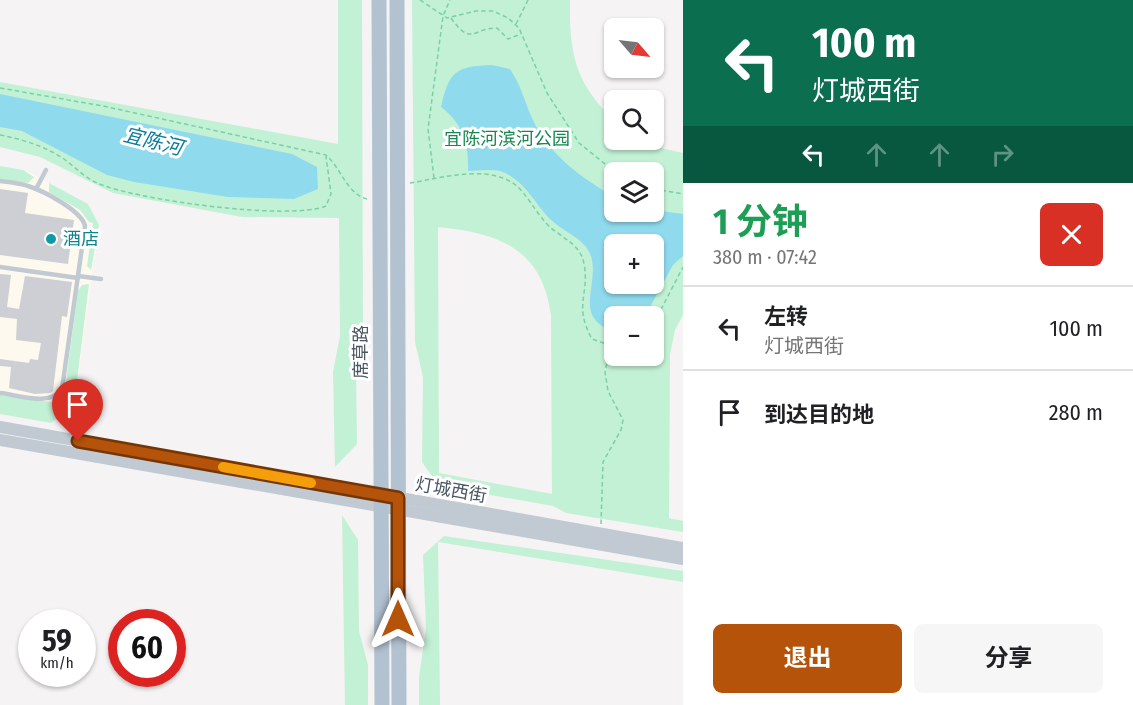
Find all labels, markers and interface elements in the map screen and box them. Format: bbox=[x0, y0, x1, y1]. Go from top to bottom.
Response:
north arrow bbox=[604, 18, 664, 78]
map controls bbox=[604, 18, 664, 366]
text: 100 m bbox=[812, 18, 916, 68]
icon: left bbox=[713, 24, 791, 102]
text: 灯城西街 bbox=[812, 75, 920, 107]
button: search bbox=[604, 90, 664, 150]
water label: 宜陈河 bbox=[121, 122, 189, 161]
park label: 宜陈河滨河公园 bbox=[444, 128, 570, 150]
icon: left bbox=[797, 138, 830, 171]
icon: ahead bbox=[860, 138, 893, 171]
icon: ahead bbox=[923, 138, 956, 171]
icon: right bbox=[986, 138, 1019, 171]
button: layers bbox=[604, 162, 664, 222]
text: 1 分钟 bbox=[713, 200, 808, 244]
button: close bbox=[1040, 203, 1103, 266]
place label: 酒店 bbox=[63, 228, 99, 250]
marker: 酒店 bbox=[44, 232, 58, 246]
button: + bbox=[604, 234, 664, 294]
text: 380 m · 07:42 bbox=[713, 245, 817, 269]
text: 左转 bbox=[764, 303, 808, 330]
button: − bbox=[604, 306, 664, 366]
icon: left bbox=[713, 312, 746, 345]
text: 100 m bbox=[1049, 315, 1103, 342]
street label: 席草路 bbox=[350, 325, 372, 379]
text: 灯城西街 bbox=[764, 334, 844, 358]
pin bbox=[52, 379, 103, 441]
icon: arrive bbox=[61, 388, 94, 421]
icon: arrive bbox=[713, 396, 746, 429]
text: 280 m bbox=[1049, 399, 1103, 426]
text: 到达目的地 bbox=[764, 401, 874, 428]
street label: 灯城西街 bbox=[414, 473, 488, 507]
position arrow bbox=[366, 587, 430, 651]
speed limit sign: 60 bbox=[108, 609, 186, 687]
text: 59 bbox=[42, 623, 72, 659]
button: 退出 bbox=[713, 624, 902, 693]
button: 分享 bbox=[914, 624, 1103, 693]
text: km/h bbox=[40, 654, 74, 672]

